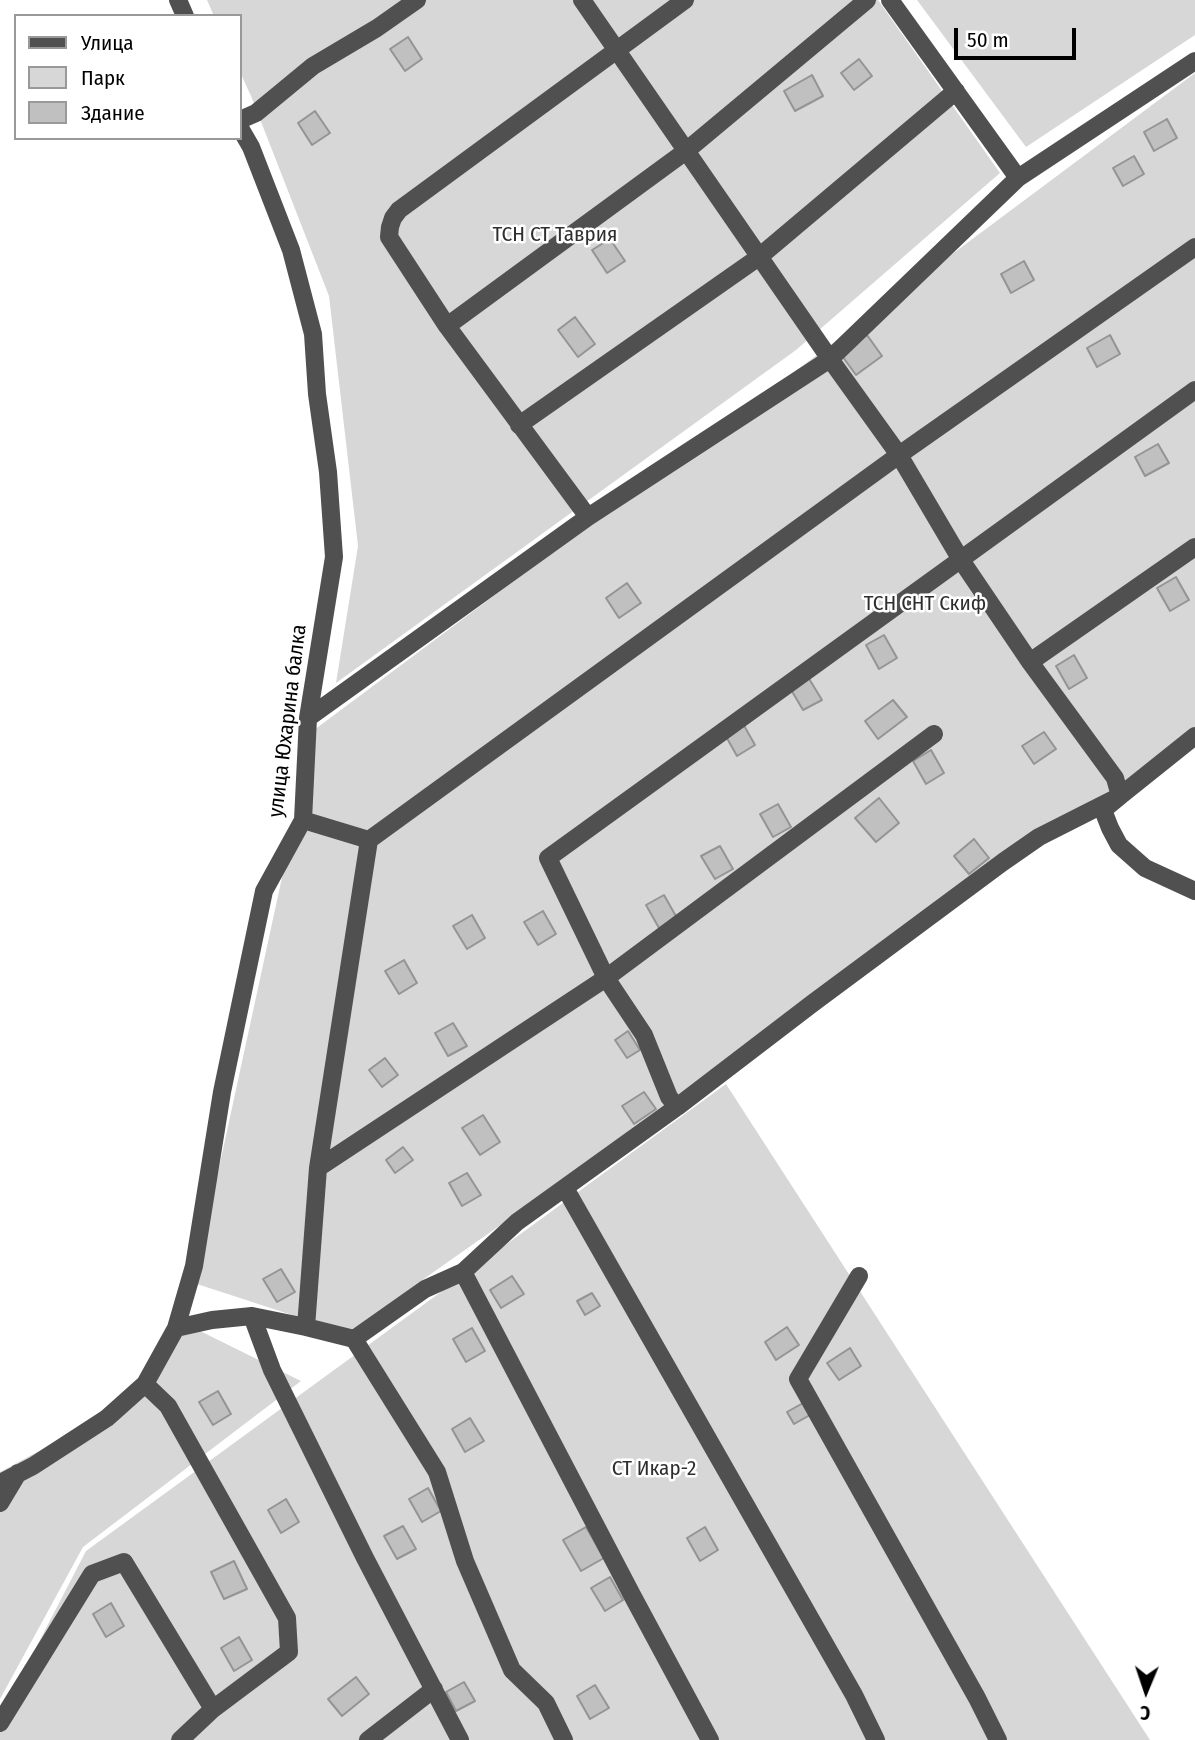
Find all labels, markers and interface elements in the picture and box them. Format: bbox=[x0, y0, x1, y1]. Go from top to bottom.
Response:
legend bbox=[14, 14, 242, 140]
scale bar bbox=[957, 14, 1080, 58]
text: 50 m bbox=[967, 27, 1009, 53]
text: Улица bbox=[81, 30, 134, 56]
text: Парк bbox=[81, 65, 125, 91]
text: Здание bbox=[81, 100, 145, 126]
park label: ТСН СТ Таврия bbox=[493, 222, 617, 248]
park label: ТСН СНТ Скиф bbox=[864, 591, 986, 617]
street label: улица Юхарина балка bbox=[264, 623, 312, 819]
park label: СТ Икар-2 bbox=[612, 1456, 696, 1482]
north arrow bbox=[1111, 1656, 1181, 1726]
text: С bbox=[1140, 1701, 1151, 1724]

